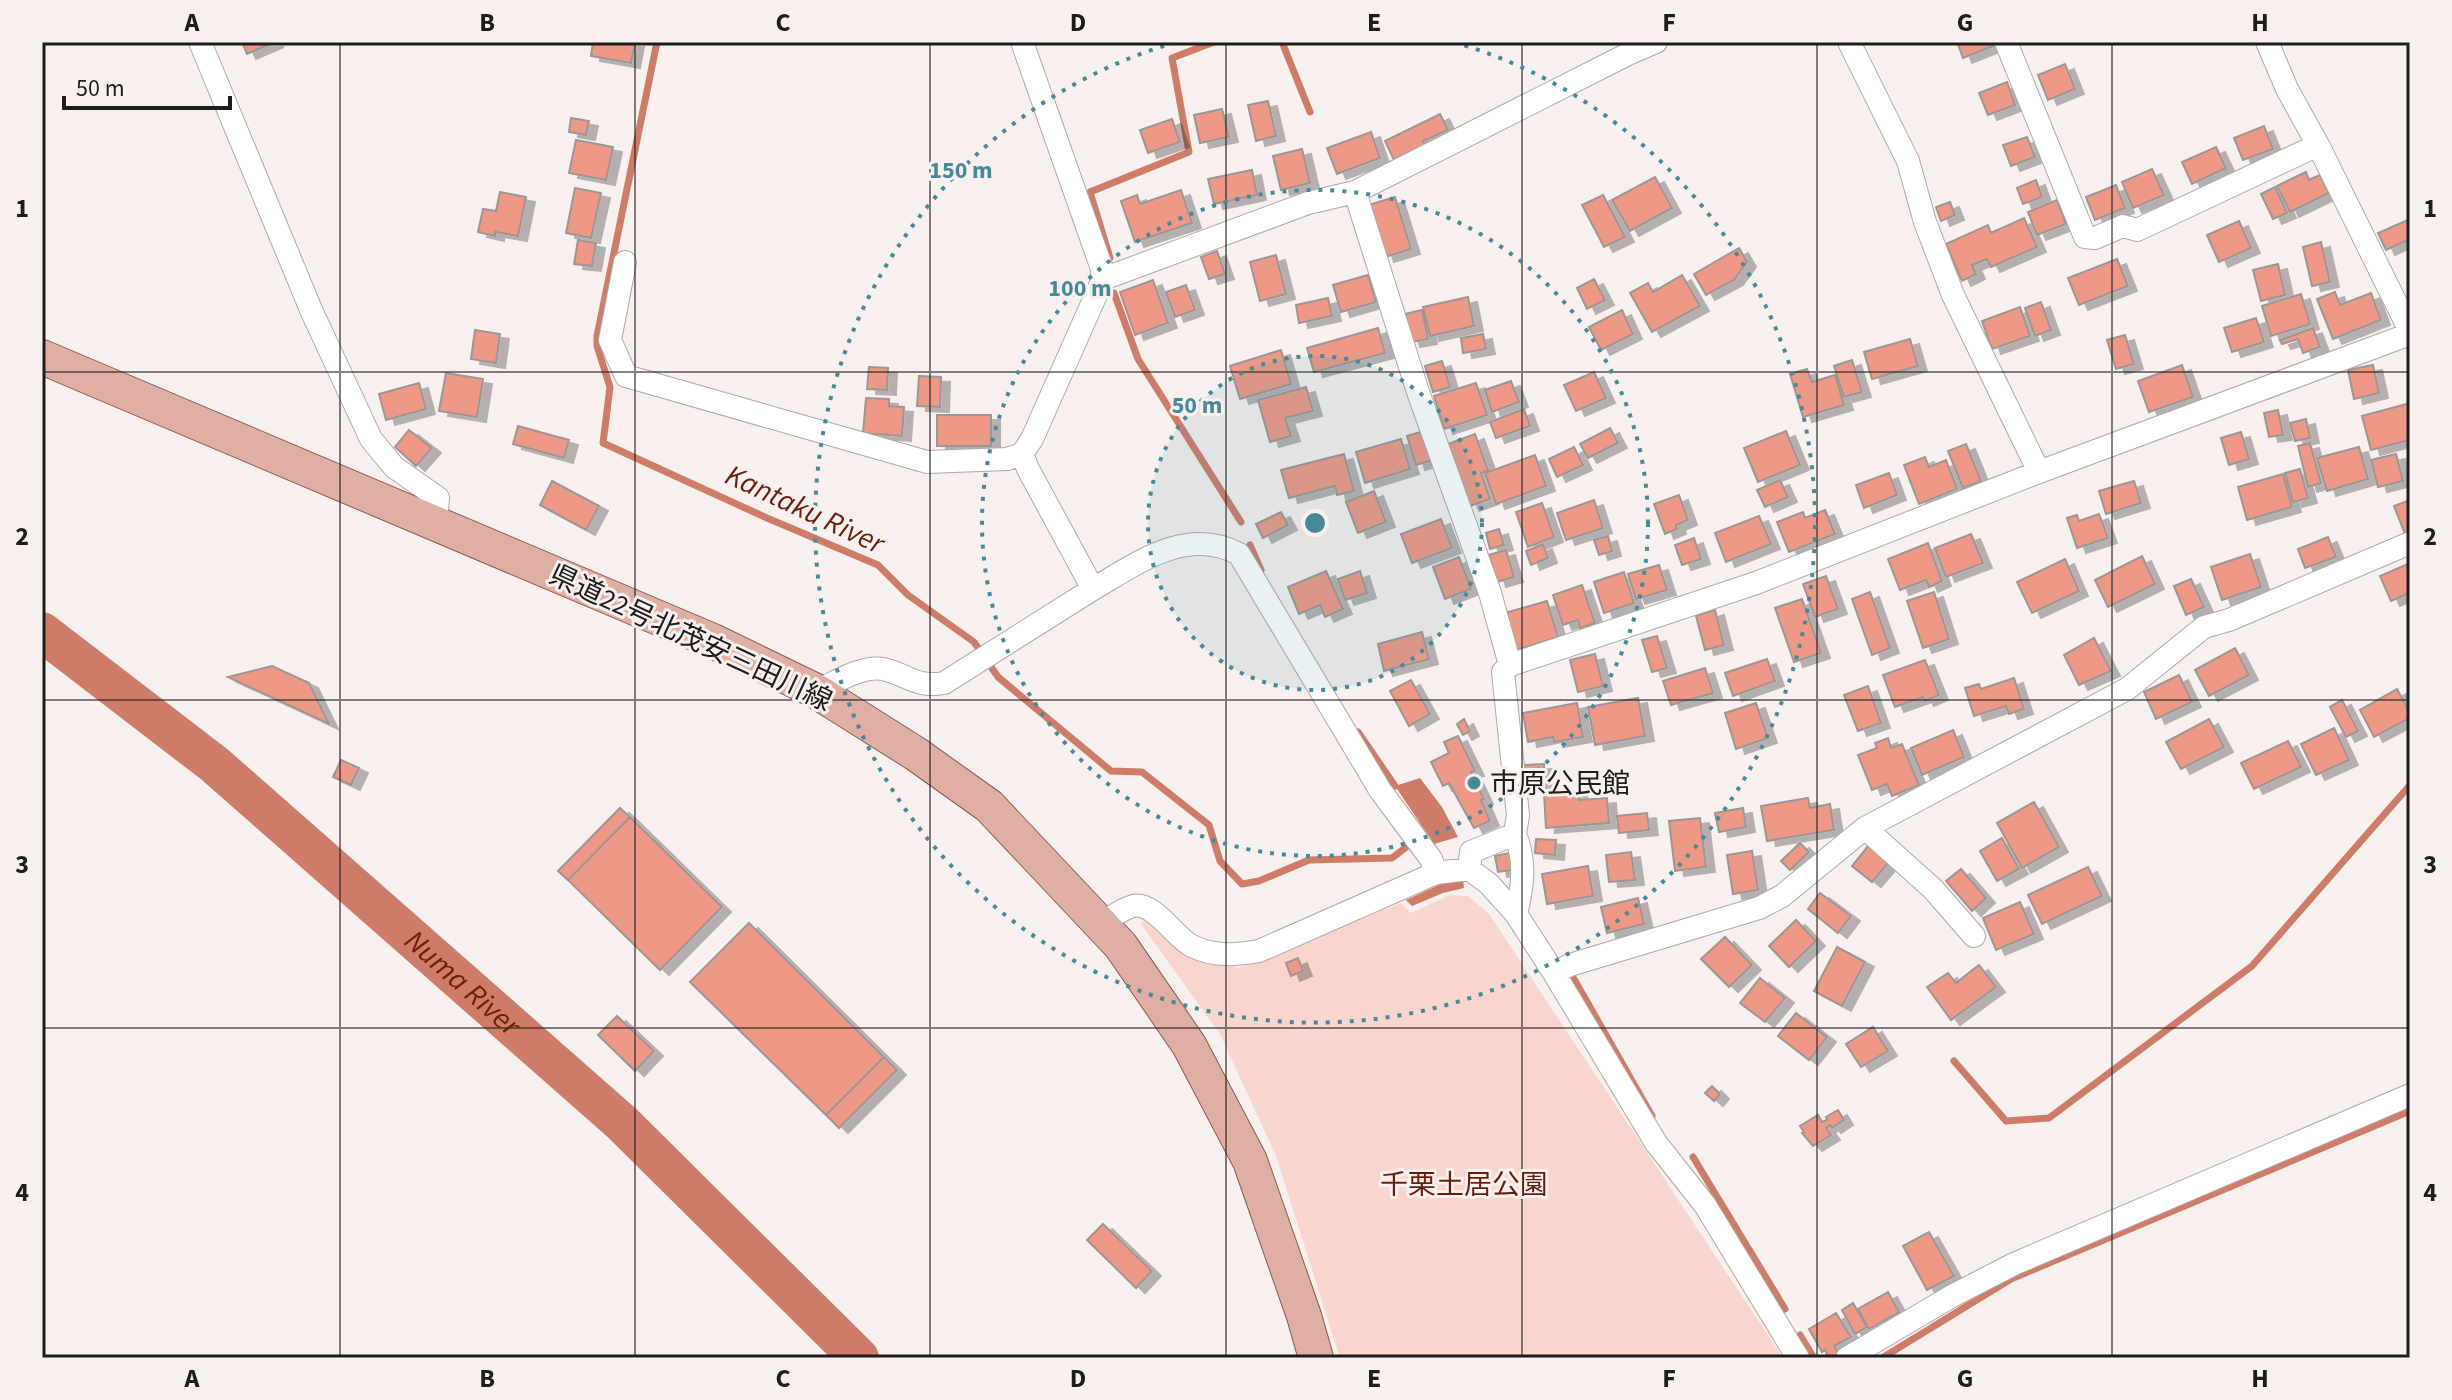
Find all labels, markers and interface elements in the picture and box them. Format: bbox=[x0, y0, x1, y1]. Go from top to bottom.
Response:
text: A bbox=[184, 4, 201, 41]
text: B bbox=[479, 4, 495, 41]
text: C bbox=[775, 4, 791, 41]
text: D bbox=[1070, 4, 1086, 41]
text: E bbox=[1367, 4, 1381, 41]
text: F bbox=[1662, 4, 1676, 41]
text: G bbox=[1957, 4, 1973, 41]
text: H bbox=[2251, 4, 2269, 41]
scale bar bbox=[64, 60, 230, 110]
text: 50 m bbox=[76, 71, 125, 106]
text: 150 m bbox=[929, 153, 993, 188]
text: 1 bbox=[15, 190, 29, 227]
text: 1 bbox=[2423, 190, 2437, 227]
text: 100 m bbox=[1048, 271, 1112, 306]
text: 50 m bbox=[1172, 388, 1222, 423]
water label: Kantaku River bbox=[718, 454, 893, 566]
centre of rings bbox=[1301, 509, 1329, 537]
text: 2 bbox=[15, 518, 29, 555]
text: 2 bbox=[2423, 518, 2437, 555]
street label: 県道22号北茂安三田川線 bbox=[543, 555, 839, 721]
place label: 市原公民館 bbox=[1490, 764, 1630, 804]
marker: 市原公民館 bbox=[1465, 774, 1483, 792]
text: 3 bbox=[15, 846, 29, 883]
text: 3 bbox=[2423, 846, 2437, 883]
water label: Numa River bbox=[395, 920, 531, 1047]
park label: 千栗土居公園 bbox=[1380, 1165, 1548, 1205]
text: 4 bbox=[15, 1174, 29, 1211]
text: 4 bbox=[2423, 1174, 2437, 1211]
text: A bbox=[184, 1360, 201, 1397]
text: B bbox=[479, 1360, 495, 1397]
text: C bbox=[775, 1360, 791, 1397]
text: D bbox=[1070, 1360, 1086, 1397]
text: E bbox=[1367, 1360, 1381, 1397]
text: F bbox=[1662, 1360, 1676, 1397]
text: G bbox=[1957, 1360, 1973, 1397]
text: H bbox=[2251, 1360, 2269, 1397]

